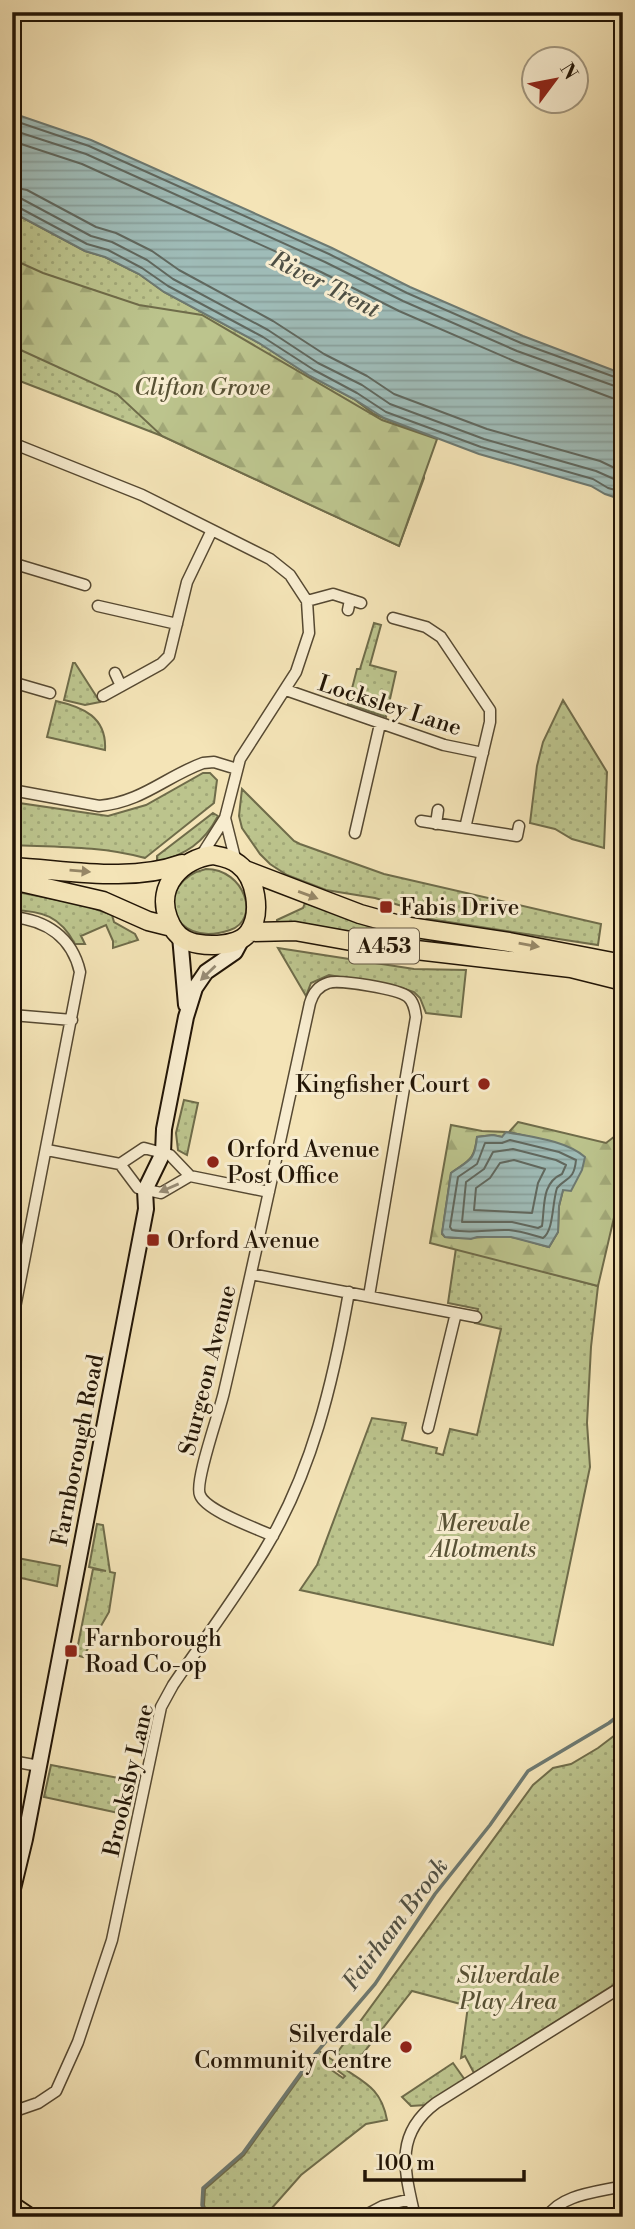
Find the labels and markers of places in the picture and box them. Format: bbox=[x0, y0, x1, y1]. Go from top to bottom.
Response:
place label: Fabis Drive bbox=[400, 894, 519, 922]
marker: Fabis Drive bbox=[378, 899, 394, 915]
place label: Kingfisher Court bbox=[295, 1071, 470, 1099]
marker: Kingfisher Court bbox=[476, 1076, 492, 1092]
place label: Orford Avenue Post Office bbox=[227, 1136, 380, 1190]
marker: Orford Avenue Post Office bbox=[205, 1154, 221, 1170]
place label: Orford Avenue bbox=[167, 1227, 320, 1255]
marker: Orford Avenue bbox=[145, 1232, 161, 1248]
place label: Farnborough Road Co-op bbox=[85, 1625, 222, 1679]
marker: Farnborough Road Co-op bbox=[63, 1643, 79, 1659]
place label: Silverdale Community Centre bbox=[194, 2021, 392, 2075]
marker: Silverdale Community Centre bbox=[398, 2039, 414, 2055]

